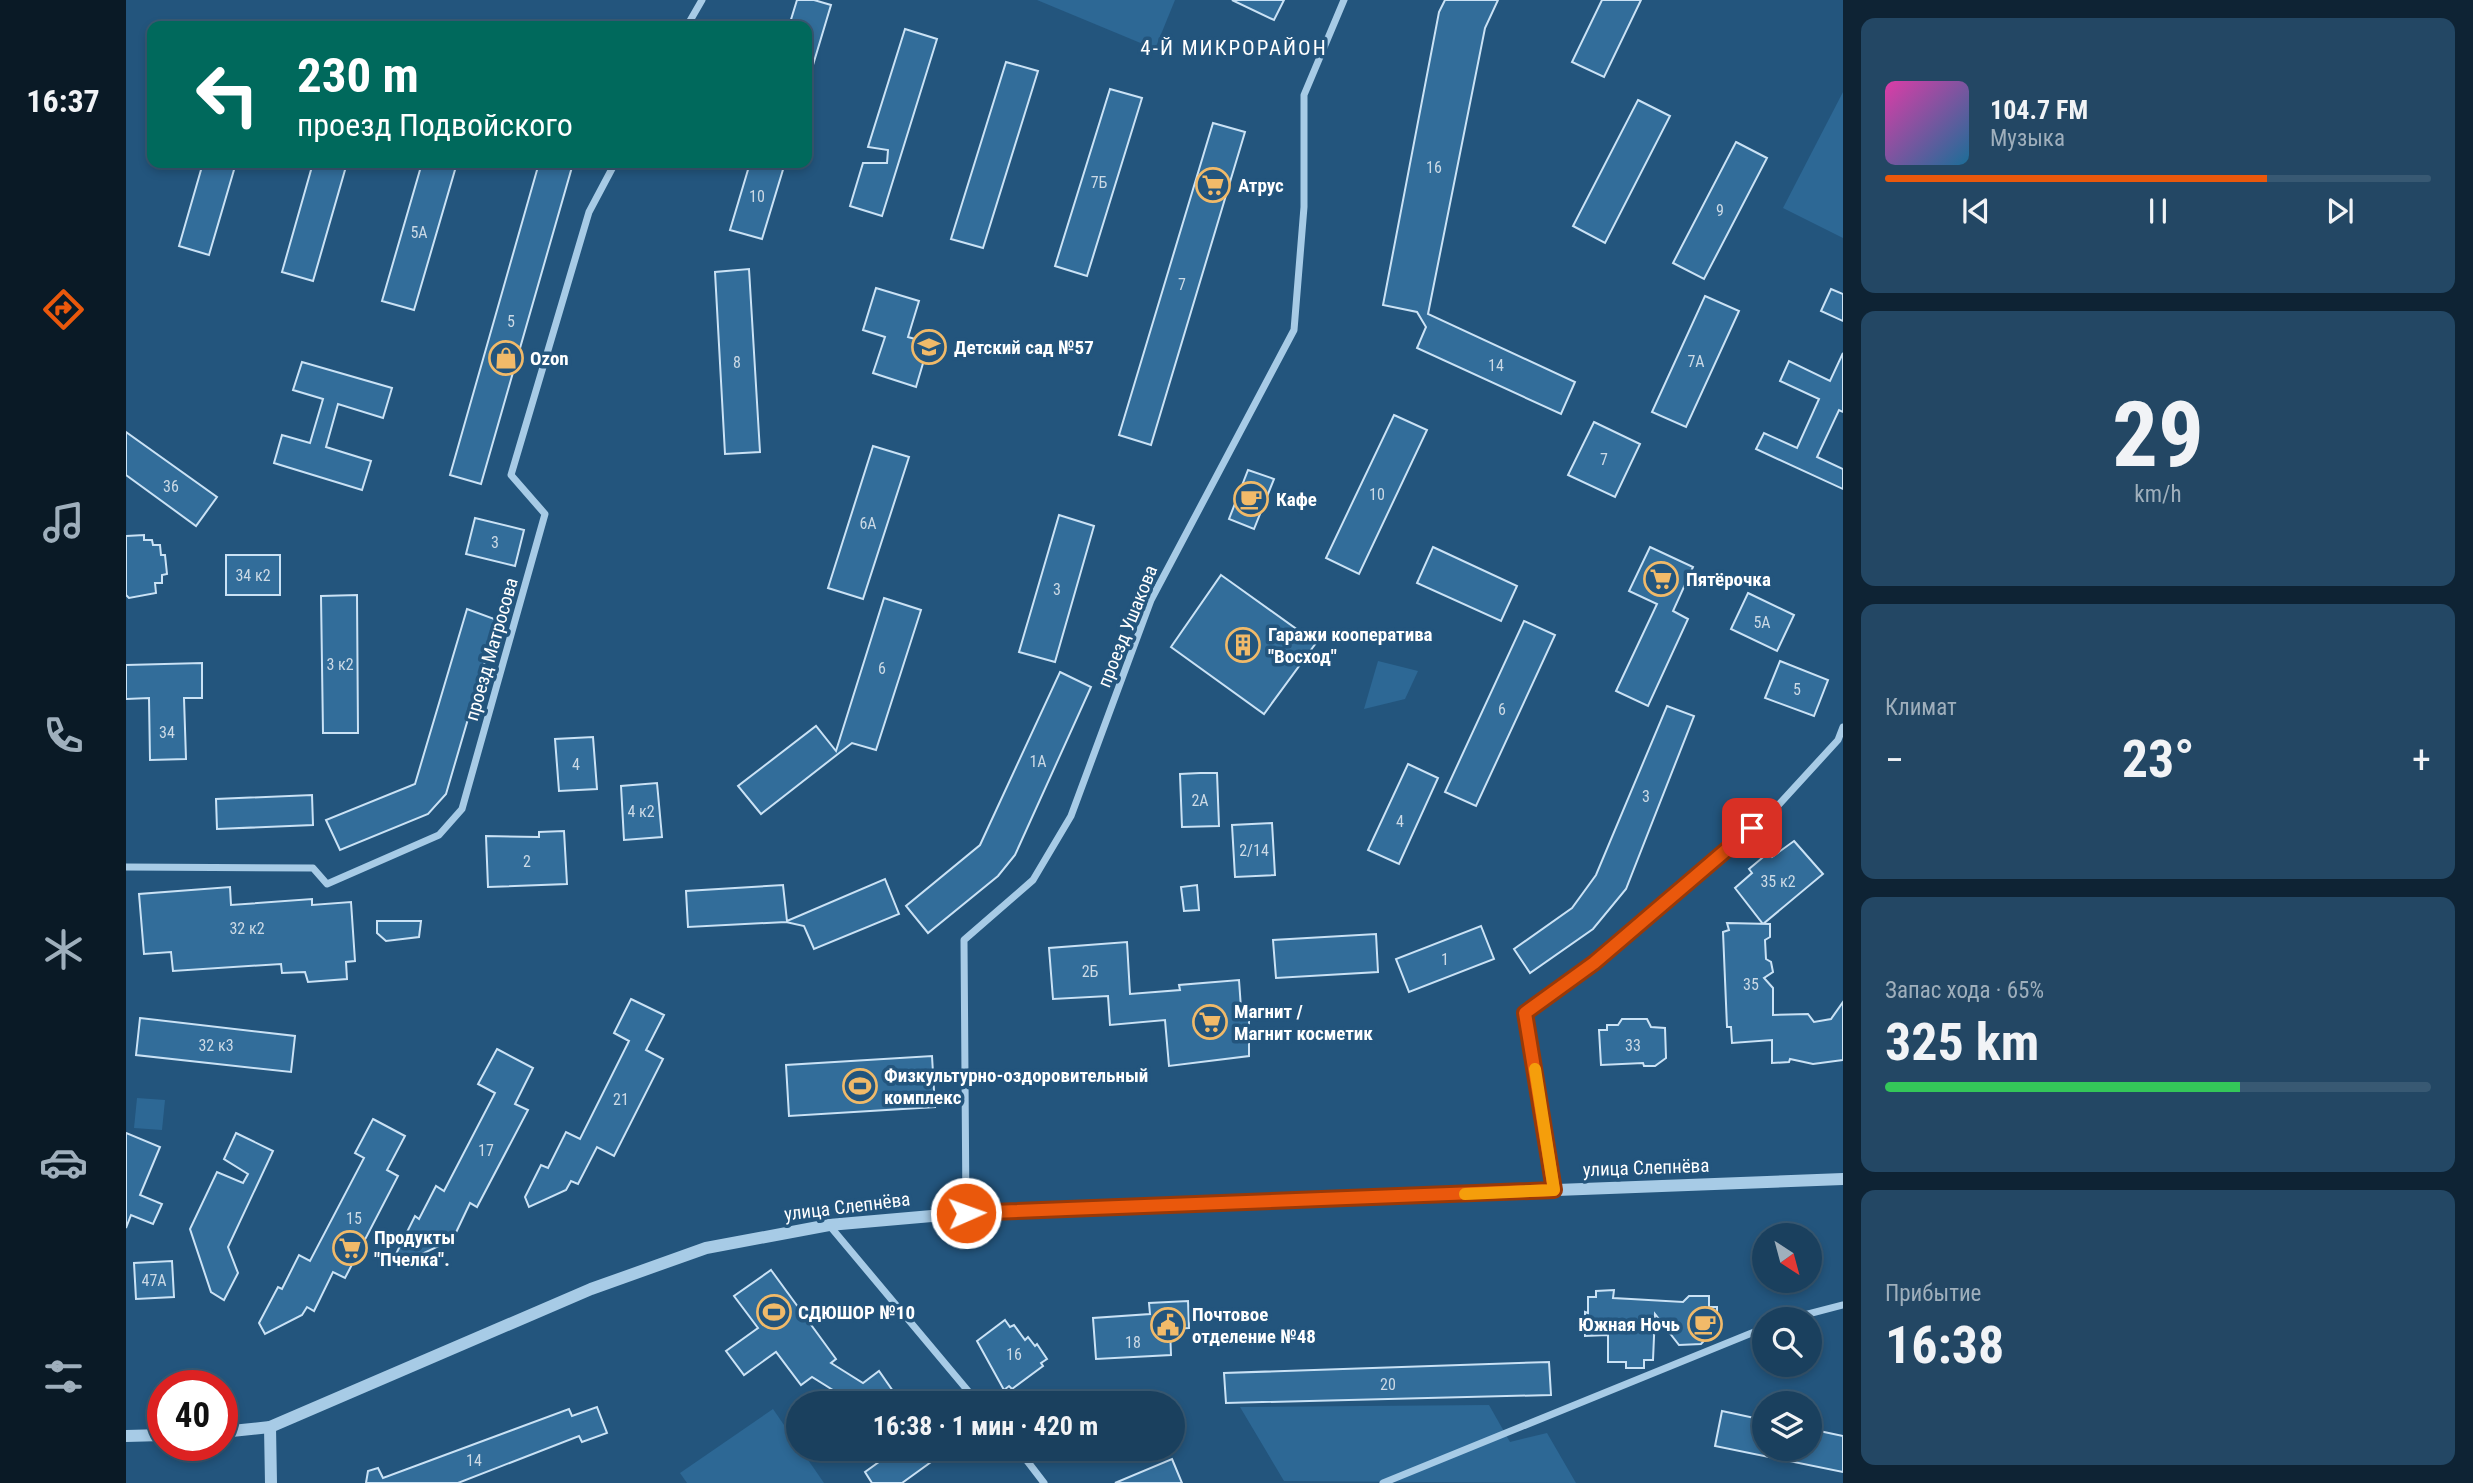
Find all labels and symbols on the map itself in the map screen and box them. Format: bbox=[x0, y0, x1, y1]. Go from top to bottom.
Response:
district label: 4-Й МИКРОРАЙОН bbox=[1140, 36, 1328, 60]
house number: 16 bbox=[1426, 158, 1442, 177]
supermarket icon: Атрус bbox=[1194, 166, 1232, 204]
house number: 7Б bbox=[1091, 173, 1108, 192]
place label: Атрус bbox=[1238, 174, 1284, 197]
house number: 10 bbox=[749, 187, 765, 206]
house number: 9 bbox=[1716, 201, 1724, 220]
house number: 5А bbox=[410, 223, 428, 242]
house number: 7 bbox=[1178, 275, 1186, 294]
house number: 5 bbox=[507, 312, 515, 331]
school or university icon: Детский сад №57 bbox=[910, 328, 948, 366]
place label: Детский сад №57 bbox=[954, 336, 1094, 359]
shop icon: Ozon bbox=[487, 339, 525, 377]
place label: Ozon bbox=[530, 347, 569, 370]
house number: 7А bbox=[1687, 352, 1705, 371]
house number: 8 bbox=[733, 353, 741, 372]
house number: 14 bbox=[1488, 356, 1504, 375]
house number: 7 bbox=[1600, 450, 1608, 469]
house number: 36 bbox=[163, 477, 179, 496]
cafe icon: Кафе bbox=[1232, 480, 1270, 518]
house number: 10 bbox=[1369, 485, 1385, 504]
place label: Кафе bbox=[1276, 488, 1317, 511]
house number: 6А bbox=[859, 514, 877, 533]
house number: 3 bbox=[491, 533, 499, 552]
supermarket icon: Пятёрочка bbox=[1642, 560, 1680, 598]
street label: проезд Ушакова bbox=[1093, 562, 1162, 691]
house number: 34 к2 bbox=[235, 566, 271, 585]
place label: Пятёрочка bbox=[1686, 568, 1771, 591]
street label: проезд Матросова bbox=[460, 575, 523, 723]
house number: 3 bbox=[1053, 580, 1061, 599]
house number: 5А bbox=[1753, 613, 1771, 632]
place label: Гаражи кооператива "Восход" bbox=[1268, 623, 1433, 668]
building icon: Гаражи кооператива "Восход" bbox=[1224, 626, 1262, 664]
house number: 3 к2 bbox=[326, 655, 354, 674]
house number: 6 bbox=[878, 659, 886, 678]
house number: 5 bbox=[1793, 680, 1801, 699]
house number: 6 bbox=[1498, 700, 1506, 719]
house number: 34 bbox=[159, 723, 175, 742]
house number: 1А bbox=[1029, 752, 1047, 771]
house number: 4 bbox=[572, 755, 580, 774]
house number: 3 bbox=[1642, 787, 1650, 806]
house number: 2А bbox=[1191, 791, 1209, 810]
pin bbox=[1722, 798, 1782, 858]
house number: 4 к2 bbox=[627, 802, 655, 821]
house number: 4 bbox=[1396, 812, 1404, 831]
house number: 2/14 bbox=[1239, 841, 1269, 860]
house number: 2 bbox=[523, 852, 531, 871]
house number: 35 к2 bbox=[1760, 872, 1796, 891]
house number: 32 к2 bbox=[229, 919, 265, 938]
house number: 1 bbox=[1441, 950, 1449, 969]
house number: 2Б bbox=[1082, 962, 1099, 981]
house number: 35 bbox=[1743, 975, 1759, 994]
place label: Магнит / Магнит косметик bbox=[1234, 1000, 1373, 1045]
supermarket icon: Магнит / Магнит косметик bbox=[1191, 1003, 1229, 1041]
house number: 32 к3 bbox=[198, 1036, 234, 1055]
house number: 33 bbox=[1625, 1036, 1641, 1055]
place label: Физкультурно-оздоровительный комплекс bbox=[884, 1064, 1148, 1109]
sports icon: Физкультурно-оздоровительный комплекс bbox=[841, 1067, 879, 1105]
house number: 21 bbox=[613, 1090, 629, 1109]
house number: 17 bbox=[478, 1141, 494, 1160]
street label: улица Слепнёва bbox=[1582, 1154, 1710, 1181]
position arrow bbox=[929, 1176, 1003, 1250]
street label: улица Слепнёва bbox=[783, 1187, 911, 1226]
house number: 15 bbox=[346, 1209, 362, 1228]
north arrow bbox=[1752, 1223, 1822, 1293]
place label: Продукты "Пчелка". bbox=[374, 1226, 455, 1271]
supermarket icon: Продукты "Пчелка". bbox=[331, 1229, 369, 1267]
house number: 47А bbox=[141, 1271, 167, 1290]
sports icon: СДЮШОР №10 bbox=[755, 1293, 793, 1331]
place label: СДЮШОР №10 bbox=[798, 1301, 915, 1324]
place label: Почтовое отделение №48 bbox=[1192, 1303, 1316, 1348]
cafe icon: Южная Ночь bbox=[1686, 1305, 1724, 1343]
public building icon: Почтовое отделение №48 bbox=[1149, 1306, 1187, 1344]
place label: Южная Ночь bbox=[1578, 1313, 1680, 1336]
house number: 18 bbox=[1125, 1333, 1141, 1352]
house number: 16 bbox=[1006, 1345, 1022, 1364]
speed limit sign: 40 bbox=[147, 1370, 238, 1461]
house number: 20 bbox=[1380, 1375, 1396, 1394]
house number: 14 bbox=[466, 1451, 482, 1470]

